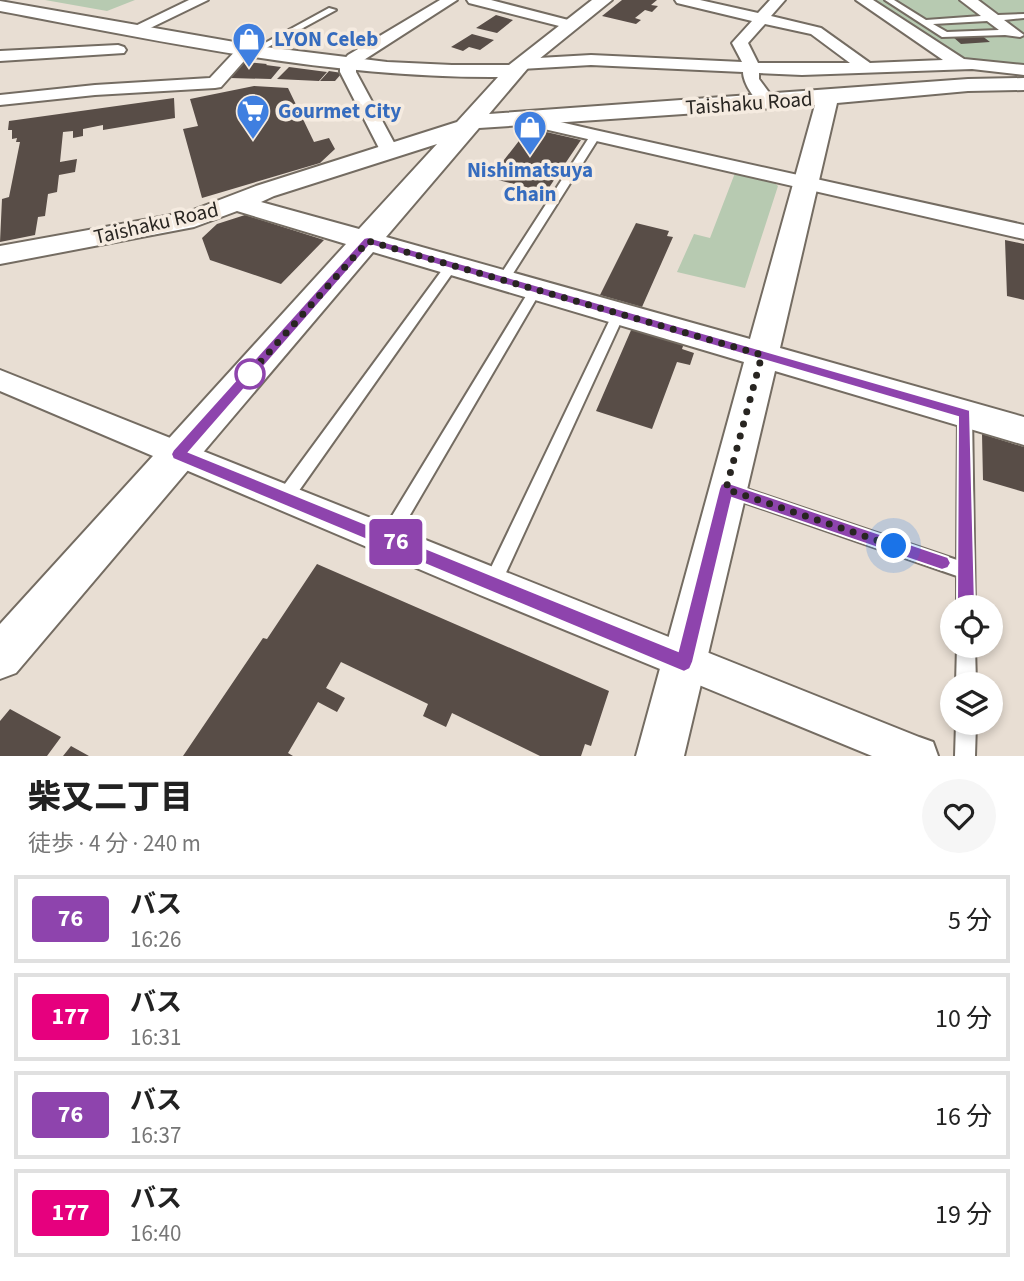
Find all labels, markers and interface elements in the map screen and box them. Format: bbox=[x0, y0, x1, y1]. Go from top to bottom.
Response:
shop icon: LYON Celeb bbox=[230, 20, 268, 69]
place label: LYON Celeb bbox=[274, 24, 378, 54]
street label: Taishaku Road bbox=[685, 84, 813, 122]
supermarket icon: Gourmet City bbox=[234, 92, 272, 141]
place label: Gourmet City bbox=[278, 96, 401, 126]
shop icon: Nishimatsuya Chain bbox=[511, 108, 549, 157]
place label: Nishimatsuya Chain bbox=[467, 155, 593, 209]
street label: Taishaku Road bbox=[91, 194, 221, 252]
unlabelled marker bbox=[235, 359, 265, 389]
line badge: 76 bbox=[364, 519, 428, 565]
text: 76 bbox=[383, 524, 409, 559]
your location bbox=[876, 528, 911, 563]
map controls bbox=[940, 595, 1003, 735]
button: locate bbox=[940, 595, 1003, 658]
button: layers bbox=[940, 672, 1003, 735]
text: 柴又二丁目 bbox=[28, 774, 193, 821]
button: heart bbox=[922, 779, 996, 853]
text: 徒歩 · 4 分 · 240 m bbox=[28, 827, 201, 860]
text: バス bbox=[130, 886, 182, 923]
text: 76 bbox=[58, 901, 83, 936]
text: 5 分 bbox=[948, 902, 992, 939]
text: 16:26 bbox=[130, 923, 181, 956]
text: バス bbox=[130, 984, 182, 1021]
text: 177 bbox=[51, 999, 90, 1034]
text: 10 分 bbox=[935, 1000, 992, 1037]
text: 16:31 bbox=[130, 1021, 181, 1054]
text: バス bbox=[130, 1082, 182, 1119]
text: 76 bbox=[58, 1097, 83, 1132]
text: 16 分 bbox=[935, 1098, 992, 1135]
text: 16:37 bbox=[130, 1119, 181, 1152]
text: バス bbox=[130, 1180, 182, 1217]
text: 177 bbox=[51, 1195, 90, 1230]
text: 19 分 bbox=[935, 1196, 992, 1233]
text: 16:40 bbox=[130, 1217, 181, 1250]

